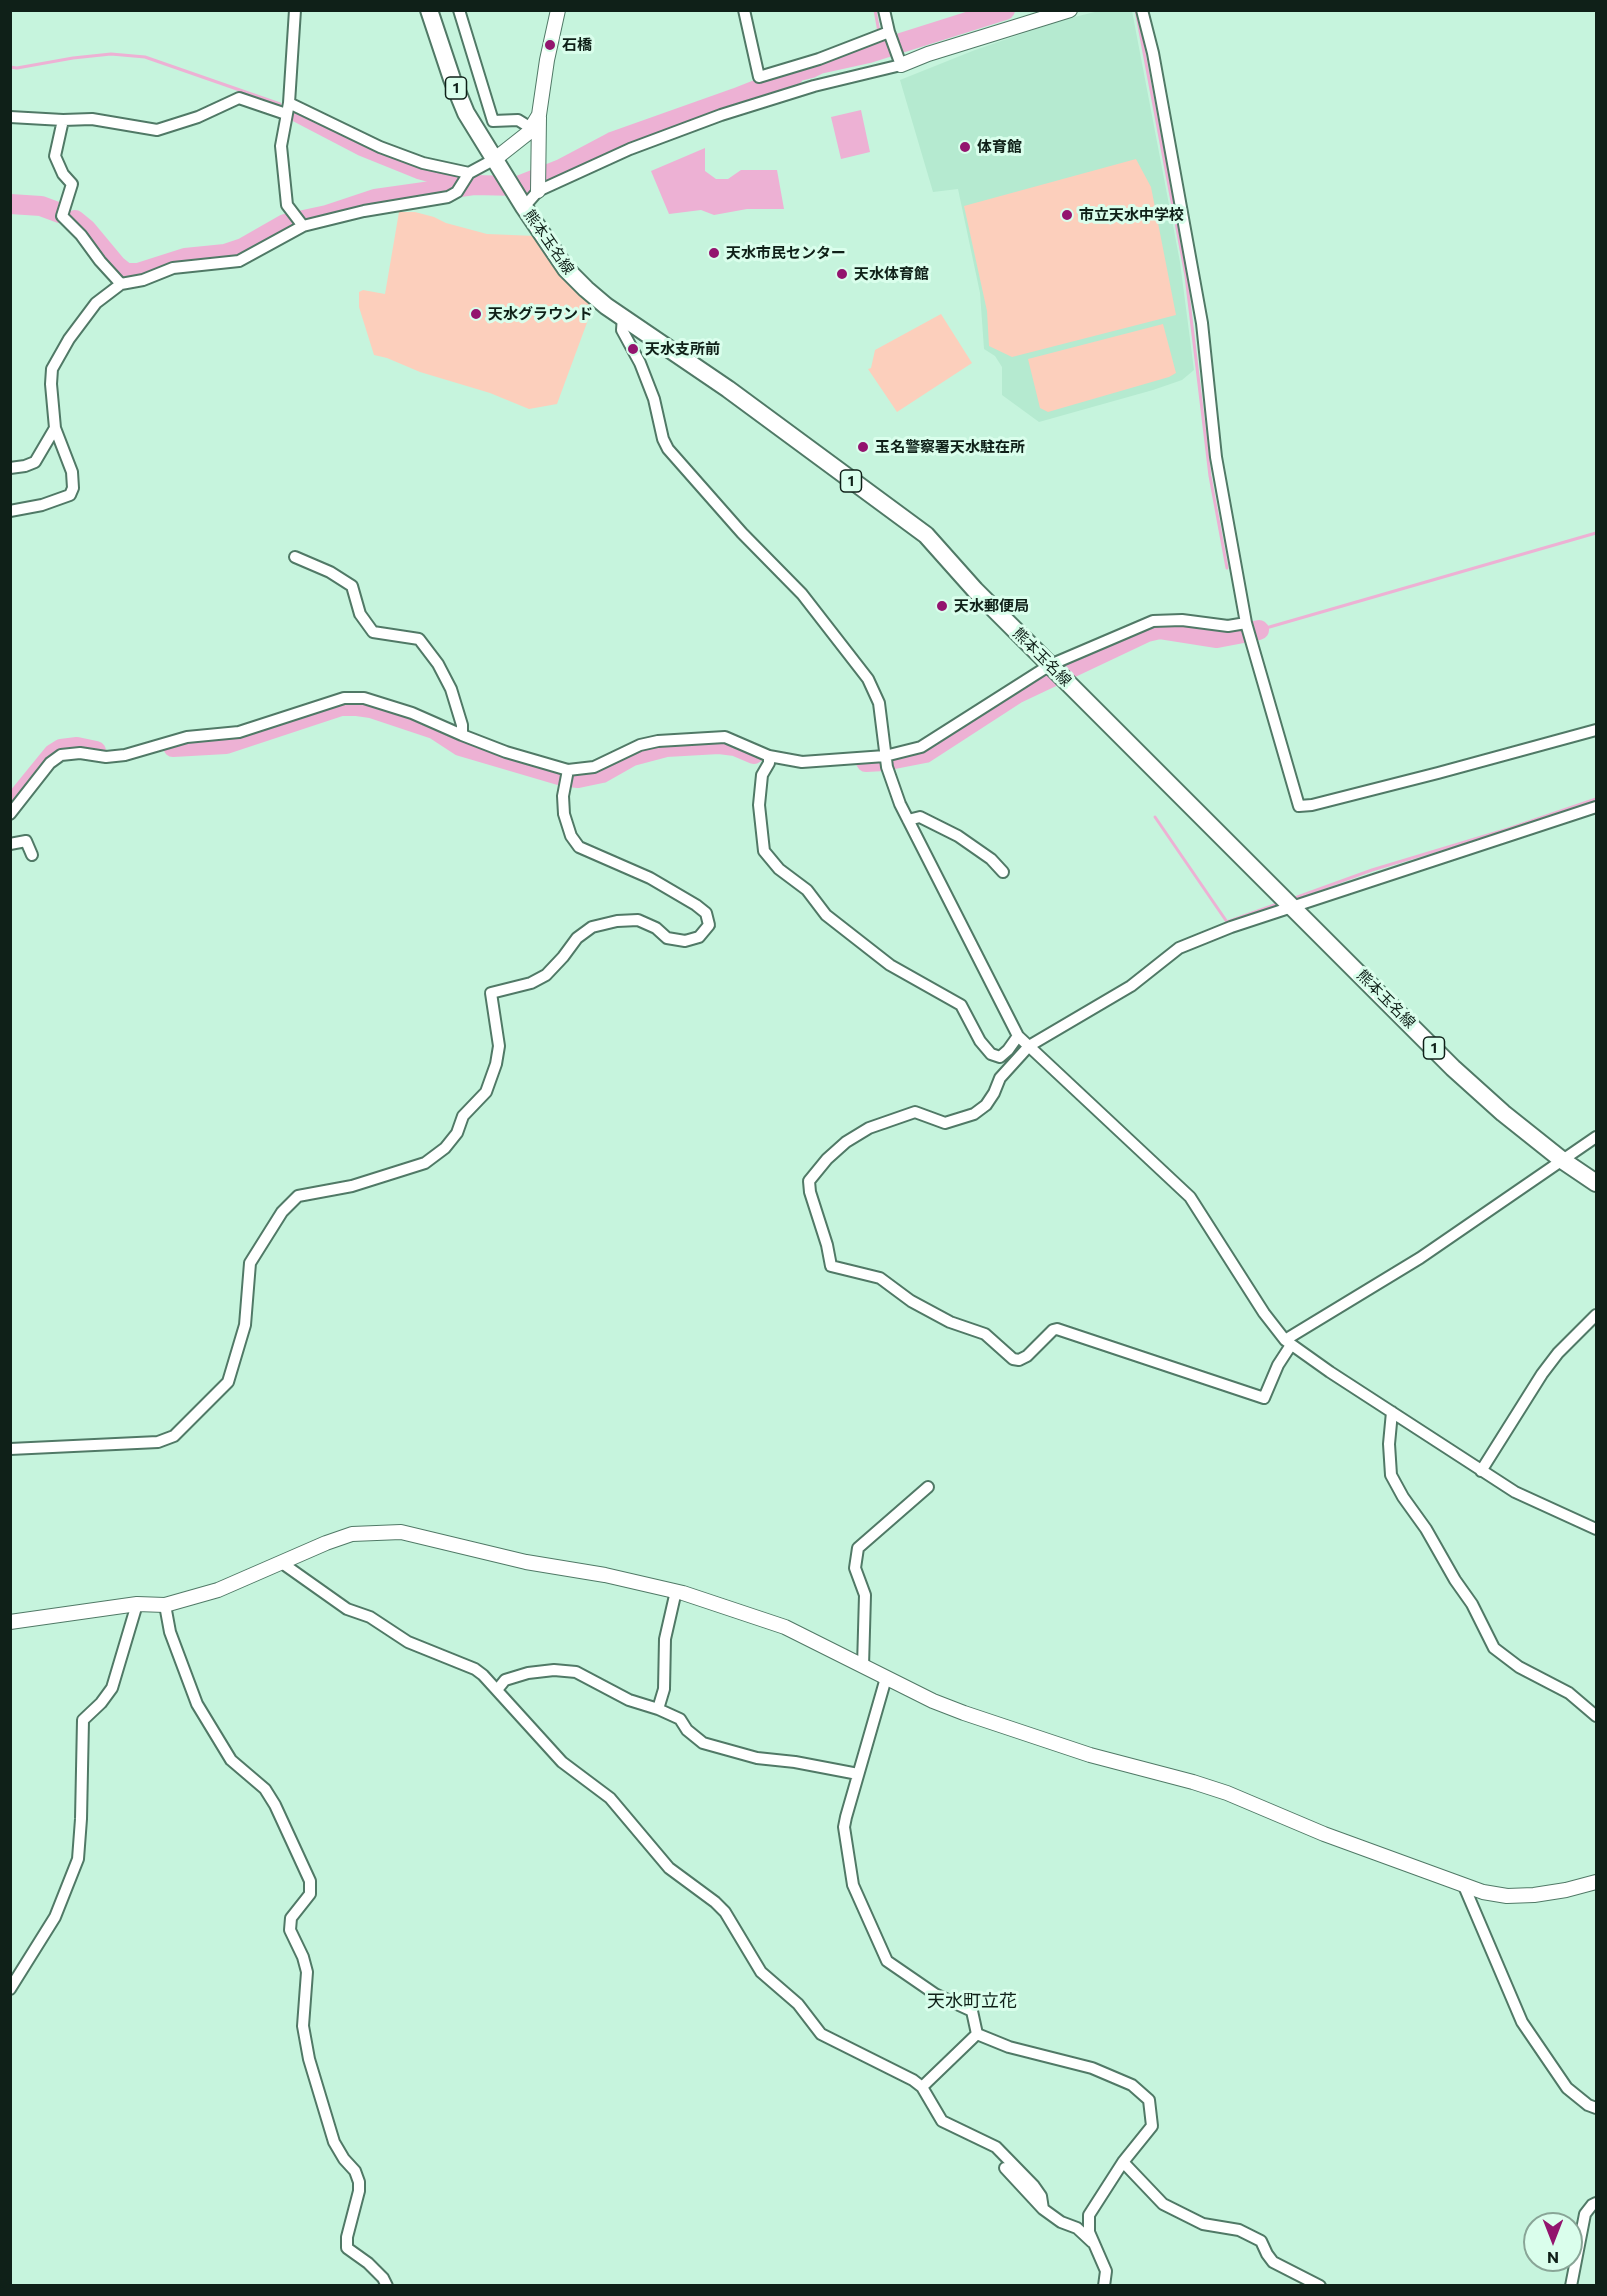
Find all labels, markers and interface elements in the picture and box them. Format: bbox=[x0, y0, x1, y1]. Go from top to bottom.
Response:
place label: 石橋 bbox=[562, 36, 592, 54]
marker: 石橋 bbox=[543, 38, 557, 52]
road number: 1 bbox=[446, 77, 466, 99]
place label: 体育館 bbox=[977, 138, 1022, 156]
marker: 体育館 bbox=[958, 140, 972, 154]
street label: 熊本玉名線 bbox=[520, 206, 578, 278]
place label: 市立天水中学校 bbox=[1079, 206, 1184, 224]
marker: 市立天水中学校 bbox=[1060, 208, 1074, 222]
place label: 天水市民センター bbox=[726, 244, 846, 262]
marker: 天水市民センター bbox=[707, 246, 721, 260]
place label: 天水体育館 bbox=[854, 265, 929, 283]
marker: 天水体育館 bbox=[835, 267, 849, 281]
place label: 天水グラウンド bbox=[488, 305, 593, 323]
marker: 天水グラウンド bbox=[469, 307, 483, 321]
place label: 天水支所前 bbox=[645, 340, 720, 358]
marker: 天水支所前 bbox=[626, 342, 640, 356]
place label: 玉名警察署天水駐在所 bbox=[875, 438, 1025, 456]
marker: 玉名警察署天水駐在所 bbox=[856, 440, 870, 454]
road number: 1 bbox=[840, 470, 862, 492]
place label: 天水郵便局 bbox=[954, 597, 1029, 615]
marker: 天水郵便局 bbox=[935, 599, 949, 613]
street label: 熊本玉名線 bbox=[1009, 624, 1075, 690]
street label: 熊本玉名線 bbox=[1353, 966, 1419, 1032]
road number: 1 bbox=[1424, 1037, 1444, 1059]
district label: 天水町立花 bbox=[927, 1990, 1017, 2012]
north arrow bbox=[1523, 2212, 1583, 2272]
text: N bbox=[1547, 2249, 1559, 2268]

